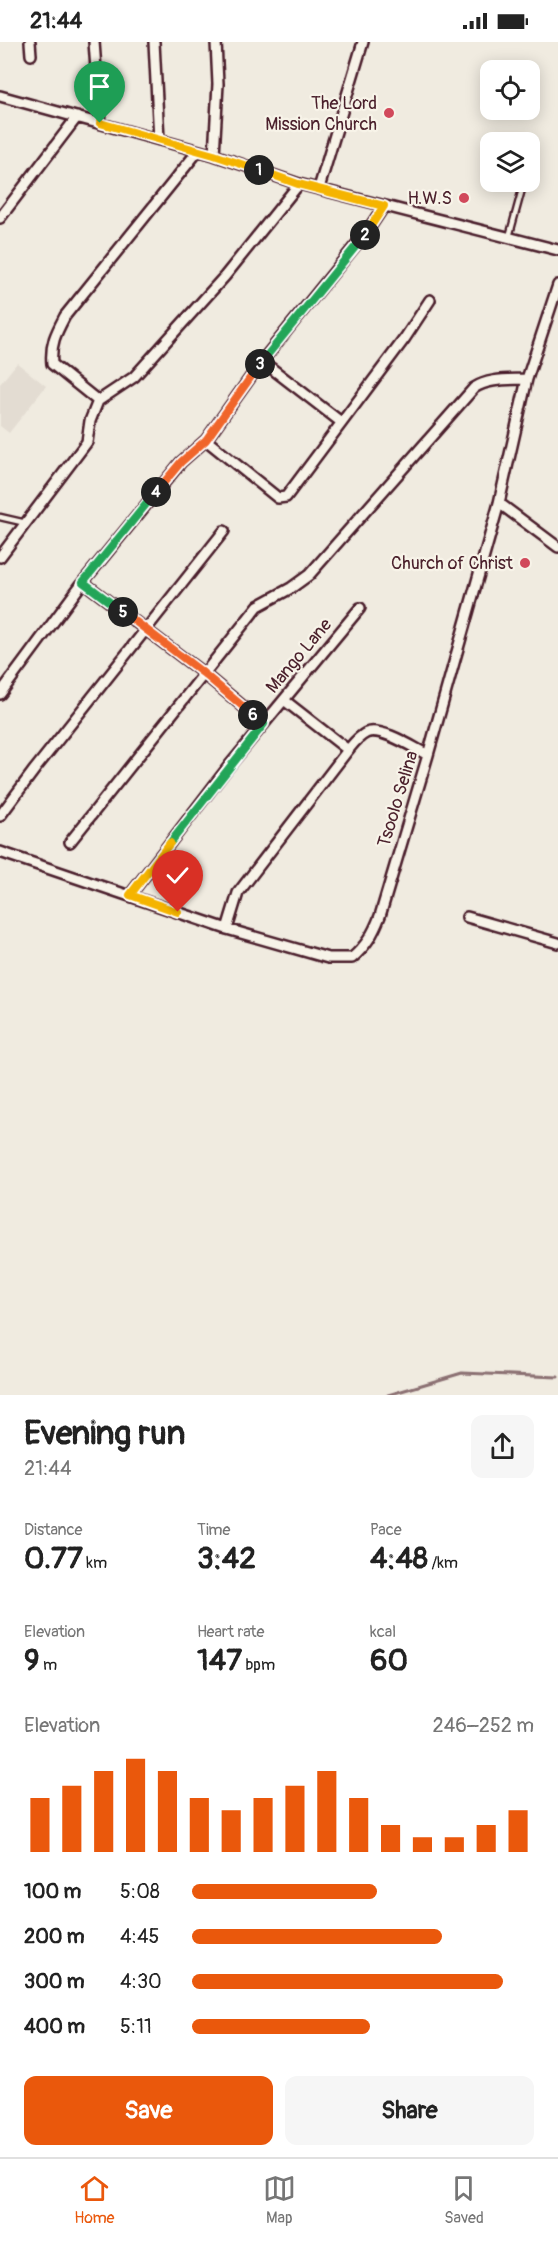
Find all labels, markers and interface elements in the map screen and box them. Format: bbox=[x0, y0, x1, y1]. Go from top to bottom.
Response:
text: 21:44 bbox=[30, 7, 82, 35]
map controls bbox=[480, 60, 540, 192]
button: locate bbox=[480, 60, 540, 120]
pin bbox=[74, 61, 125, 123]
icon: arrive bbox=[83, 70, 116, 103]
place label: The Lord Mission Church bbox=[265, 92, 377, 136]
marker: The Lord Mission Church bbox=[382, 106, 396, 120]
button: layers bbox=[480, 132, 540, 192]
pin: 1 bbox=[244, 155, 274, 185]
text: 1 bbox=[256, 160, 262, 180]
place label: H.W.S bbox=[407, 187, 452, 210]
marker: H.W.S bbox=[457, 191, 471, 205]
pin: 2 bbox=[350, 220, 380, 250]
text: 2 bbox=[361, 225, 369, 245]
pin: 3 bbox=[245, 349, 275, 379]
text: 3 bbox=[256, 354, 264, 374]
pin: 4 bbox=[141, 477, 171, 507]
text: 4 bbox=[151, 482, 161, 502]
place label: Church of Christ bbox=[391, 552, 514, 575]
marker: Church of Christ bbox=[518, 556, 532, 570]
pin: 5 bbox=[108, 597, 138, 627]
text: 5 bbox=[119, 602, 127, 622]
street label: Mango Lane bbox=[261, 614, 337, 698]
pin: 6 bbox=[238, 700, 268, 730]
text: 6 bbox=[248, 705, 258, 725]
street label: Tsoolo Selina bbox=[372, 748, 424, 850]
pin bbox=[152, 850, 203, 912]
icon: check bbox=[161, 859, 194, 892]
text: Evening run bbox=[24, 1413, 185, 1454]
button: share bbox=[471, 1415, 534, 1478]
text: 21:44 bbox=[24, 1456, 72, 1481]
text: Distance bbox=[24, 1520, 83, 1540]
text: Time bbox=[197, 1520, 230, 1540]
text: Pace bbox=[370, 1520, 402, 1540]
text: 0.77 bbox=[24, 1540, 83, 1577]
text: 3:42 bbox=[197, 1540, 256, 1577]
text: 4:48 bbox=[370, 1540, 428, 1577]
text: km bbox=[83, 1553, 107, 1573]
text: /km bbox=[428, 1553, 458, 1573]
text: Elevation bbox=[24, 1622, 85, 1642]
text: Heart rate bbox=[197, 1622, 264, 1642]
text: kcal bbox=[370, 1622, 396, 1642]
text: 9 bbox=[24, 1642, 39, 1679]
text: 147 bbox=[197, 1642, 242, 1679]
text: 60 bbox=[370, 1642, 408, 1679]
text: m bbox=[39, 1655, 57, 1675]
text: bpm bbox=[242, 1655, 275, 1675]
text: Elevation bbox=[24, 1713, 100, 1738]
text: 246–252 m bbox=[433, 1713, 534, 1738]
text: 100 m bbox=[24, 1879, 81, 1904]
text: 5:08 bbox=[120, 1879, 160, 1904]
text: 200 m bbox=[24, 1924, 85, 1949]
text: 4:45 bbox=[120, 1924, 159, 1949]
text: 300 m bbox=[24, 1969, 85, 1994]
text: 4:30 bbox=[120, 1969, 162, 1994]
text: 400 m bbox=[24, 2014, 85, 2039]
text: 5:11 bbox=[120, 2014, 152, 2039]
button: Save bbox=[24, 2076, 273, 2145]
button: Share bbox=[285, 2076, 534, 2145]
tab: Home bbox=[74, 2172, 115, 2228]
tab: Map bbox=[263, 2172, 296, 2228]
tab: Saved bbox=[444, 2172, 484, 2228]

